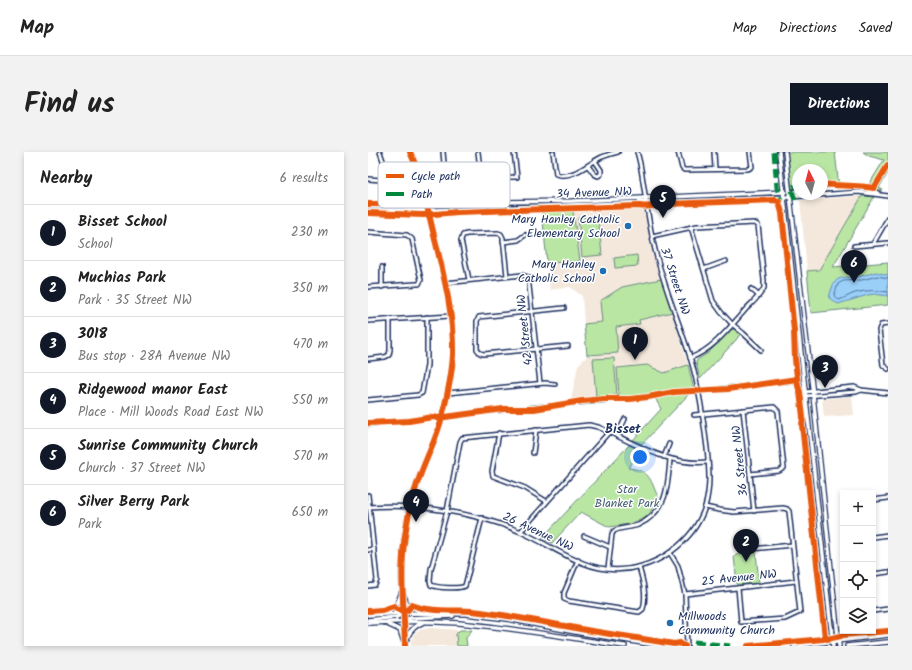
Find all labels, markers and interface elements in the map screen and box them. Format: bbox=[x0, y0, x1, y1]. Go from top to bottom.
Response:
text: Map bbox=[20, 13, 54, 43]
text: Map bbox=[732, 17, 757, 39]
text: Directions bbox=[779, 17, 837, 39]
text: Saved bbox=[859, 17, 892, 39]
text: Find us bbox=[24, 82, 115, 127]
button: Directions bbox=[790, 83, 888, 125]
legend bbox=[378, 162, 510, 208]
north arrow bbox=[792, 164, 828, 200]
text: Nearby bbox=[40, 165, 92, 192]
text: 6 results bbox=[280, 168, 328, 189]
text: Cycle path bbox=[411, 168, 460, 186]
street label: 34 Avenue NW bbox=[556, 182, 632, 204]
pin: 5 bbox=[650, 185, 676, 218]
text: Path bbox=[411, 186, 432, 204]
text: Bisset School bbox=[78, 210, 167, 234]
place label: Mary Hanley Catholic Elementary School bbox=[511, 210, 620, 243]
marker: Mary Hanley Catholic Elementary School bbox=[623, 221, 633, 231]
text: 1 bbox=[51, 222, 55, 243]
text: 230 m bbox=[291, 222, 328, 243]
text: School bbox=[78, 234, 113, 255]
street label: 37 Street NW bbox=[655, 245, 695, 317]
pin: 6 bbox=[841, 250, 867, 283]
place label: Mary Hanley Catholic School bbox=[518, 255, 595, 288]
text: Muchias Park bbox=[78, 266, 165, 290]
marker: Mary Hanley Catholic School bbox=[598, 266, 608, 276]
text: 2 bbox=[49, 278, 57, 299]
text: 350 m bbox=[292, 278, 328, 299]
text: Park · 35 Street NW bbox=[78, 290, 192, 311]
street label: 42 Street NW bbox=[512, 294, 538, 366]
text: 3018 bbox=[78, 322, 107, 346]
pin: 1 bbox=[622, 327, 648, 360]
text: 3 bbox=[49, 334, 57, 355]
text: 470 m bbox=[293, 334, 328, 355]
text: Bus stop · 28A Avenue NW bbox=[78, 346, 230, 367]
pin: 3 bbox=[812, 355, 838, 388]
text: Ridgewood manor East bbox=[78, 378, 228, 402]
text: 4 bbox=[49, 390, 57, 411]
text: 550 m bbox=[292, 390, 328, 411]
text: Place · Mill Woods Road East NW bbox=[78, 402, 263, 423]
district label: Bisset bbox=[605, 419, 641, 440]
street label: 36 Street NW bbox=[727, 425, 753, 497]
text: Sunrise Community Church bbox=[78, 434, 258, 458]
text: 5 bbox=[50, 446, 56, 467]
text: 570 m bbox=[293, 446, 328, 467]
your location bbox=[630, 447, 650, 467]
text: Church · 37 Street NW bbox=[78, 458, 205, 479]
park label: Star Blanket Park bbox=[595, 480, 660, 513]
pin: 4 bbox=[403, 489, 429, 522]
text: Silver Berry Park bbox=[78, 490, 189, 514]
map controls bbox=[840, 490, 876, 634]
button: + bbox=[840, 490, 876, 526]
text: 6 bbox=[49, 502, 57, 523]
text: 650 m bbox=[292, 502, 328, 523]
street label: 26 Avenue NW bbox=[499, 507, 577, 557]
text: Park bbox=[78, 514, 102, 535]
button: − bbox=[840, 526, 876, 562]
pin: 2 bbox=[733, 529, 759, 562]
button: locate bbox=[840, 562, 876, 598]
street label: 25 Avenue NW bbox=[700, 565, 778, 591]
button: layers bbox=[840, 598, 876, 634]
place label: Millwoods Community Church bbox=[678, 607, 775, 640]
marker: Millwoods Community Church bbox=[665, 618, 675, 628]

